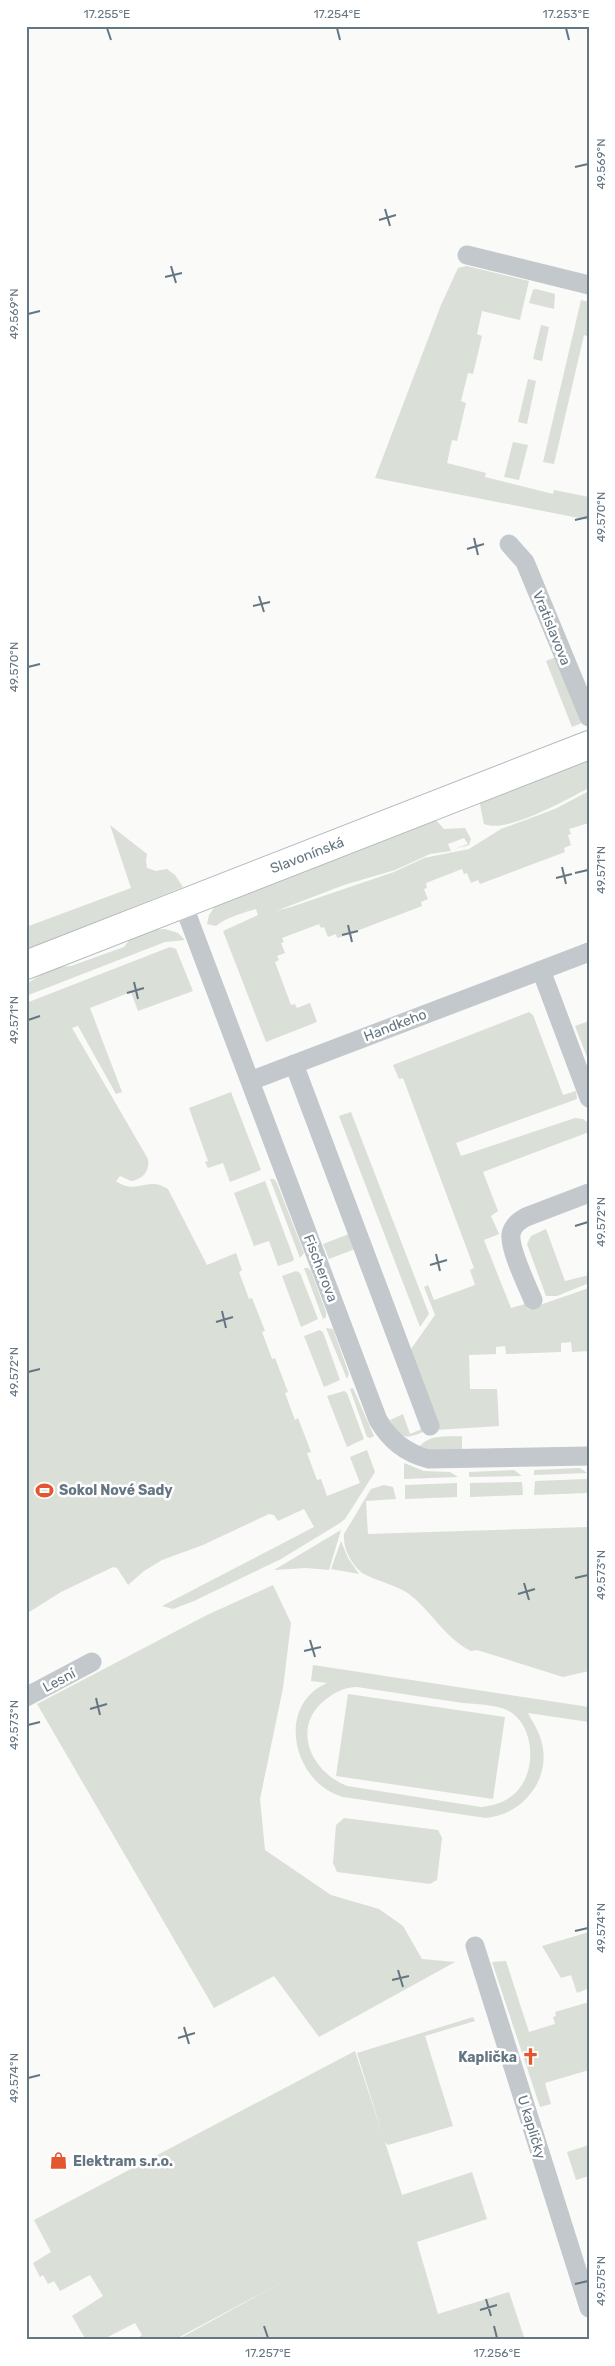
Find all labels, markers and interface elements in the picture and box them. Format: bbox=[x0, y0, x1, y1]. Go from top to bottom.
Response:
text: 17.255°E bbox=[84, 7, 130, 21]
text: 17.254°E bbox=[313, 7, 361, 21]
text: 17.253°E bbox=[543, 7, 589, 21]
text: 49.569°N bbox=[594, 138, 608, 190]
text: 49.569°N bbox=[7, 288, 21, 340]
text: 49.570°N bbox=[594, 492, 608, 542]
street label: Vratislavova bbox=[529, 588, 574, 668]
text: 49.570°N bbox=[7, 642, 21, 692]
street label: Slavonínská bbox=[268, 834, 346, 877]
text: 49.571°N bbox=[594, 846, 608, 894]
text: 49.571°N bbox=[7, 996, 21, 1044]
street label: Handkeho bbox=[361, 1006, 429, 1045]
text: 49.572°N bbox=[594, 1197, 608, 1247]
street label: Fischerova bbox=[300, 1232, 341, 1304]
text: 49.572°N bbox=[7, 1347, 21, 1397]
sports icon: Sokol Nové Sady bbox=[35, 1480, 55, 1500]
place label: Sokol Nové Sady bbox=[59, 1482, 173, 1499]
text: 49.573°N bbox=[594, 1550, 608, 1600]
street label: Lesní bbox=[40, 1665, 79, 1696]
text: 49.573°N bbox=[7, 1700, 21, 1750]
text: 49.574°N bbox=[594, 1903, 608, 1953]
church icon: Kaplička bbox=[521, 2047, 541, 2067]
place label: Kaplička bbox=[458, 2049, 517, 2066]
text: 49.574°N bbox=[7, 2053, 21, 2103]
street label: U kapličky bbox=[514, 2093, 549, 2161]
shop icon: Elektram s.r.o. bbox=[49, 2151, 69, 2171]
place label: Elektram s.r.o. bbox=[73, 2153, 173, 2170]
text: 49.575°N bbox=[594, 2256, 608, 2306]
text: 17.257°E bbox=[245, 2346, 291, 2360]
text: 17.256°E bbox=[474, 2346, 520, 2360]

